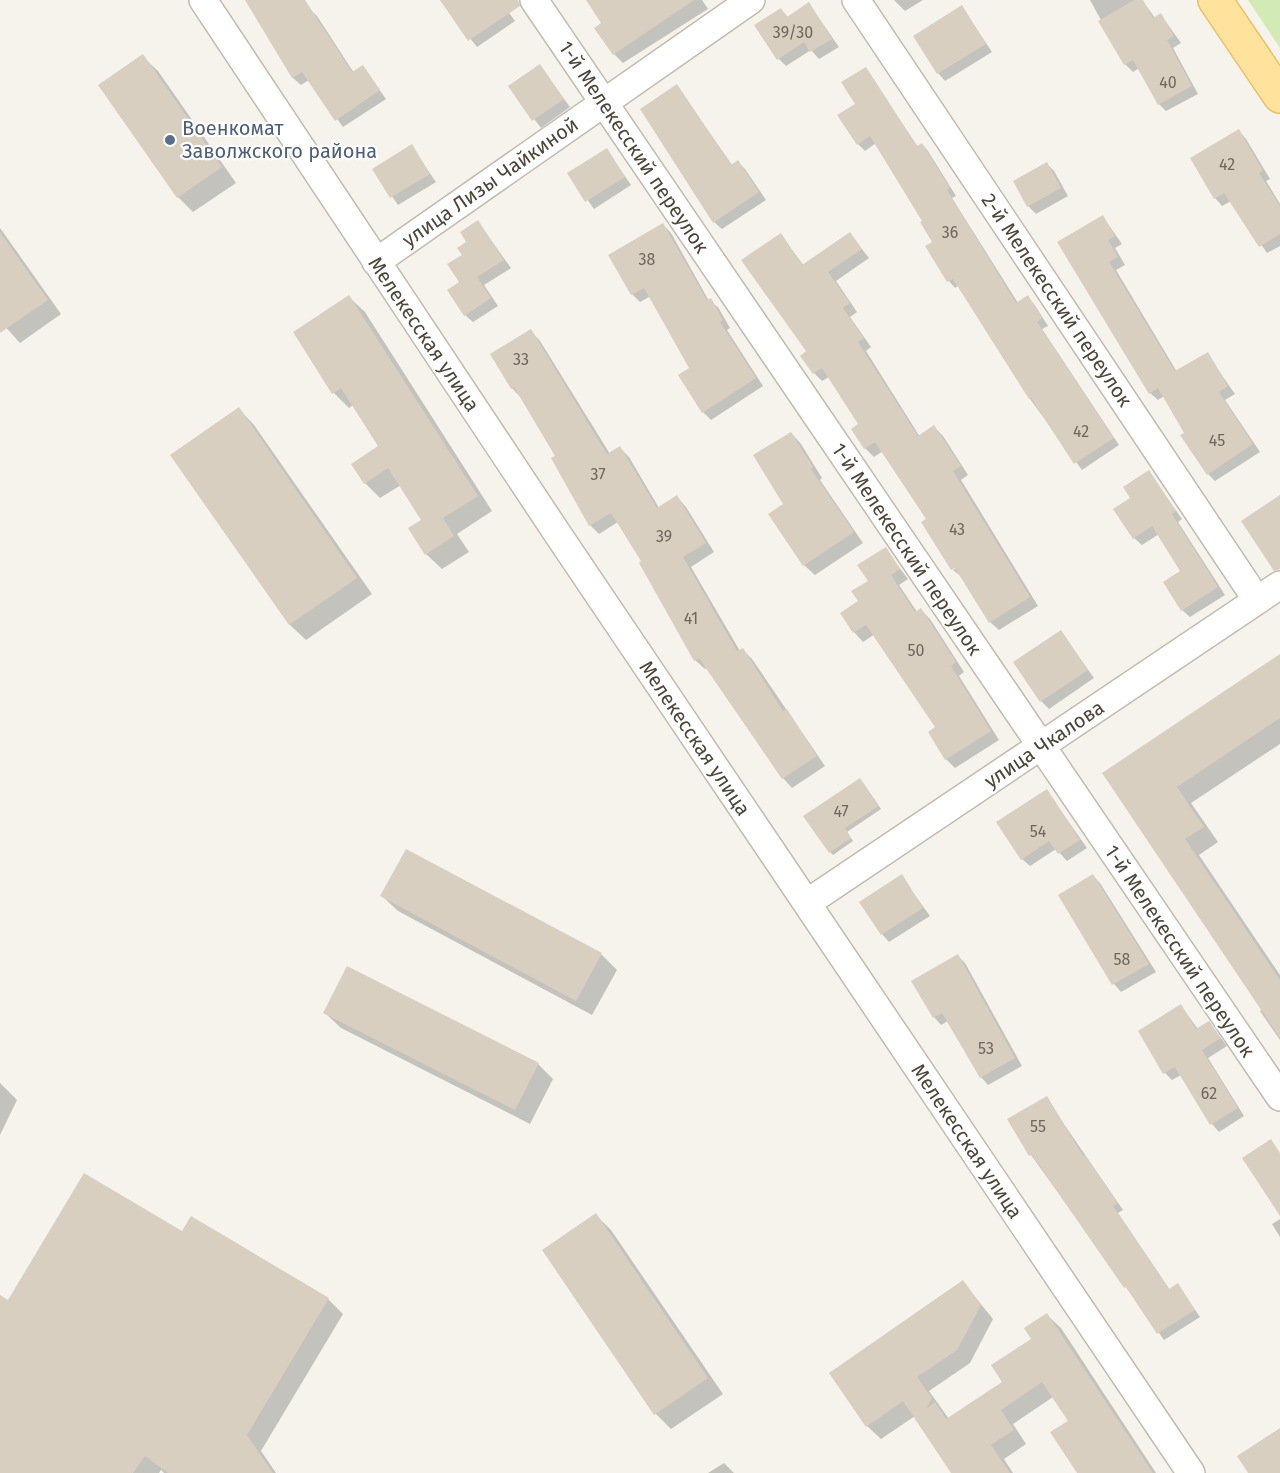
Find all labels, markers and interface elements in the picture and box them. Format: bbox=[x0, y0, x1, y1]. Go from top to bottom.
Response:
house number: 39/30 bbox=[773, 23, 813, 42]
street label: 1-й Мелекесский переулок bbox=[554, 36, 714, 258]
house number: 40 bbox=[1159, 73, 1177, 92]
street label: улица Лизы Чайкиной bbox=[397, 112, 583, 252]
place label: Военкомат Заволжского района bbox=[182, 116, 377, 163]
marker: Военкомат Заволжского района bbox=[163, 133, 177, 147]
house number: 42 bbox=[1219, 155, 1235, 174]
street label: 2-й Мелекесский переулок bbox=[977, 189, 1138, 412]
house number: 36 bbox=[942, 223, 958, 242]
house number: 38 bbox=[639, 250, 656, 269]
street label: Мелекесская улица bbox=[363, 252, 485, 416]
house number: 33 bbox=[513, 350, 529, 369]
house number: 42 bbox=[1073, 422, 1089, 441]
house number: 45 bbox=[1209, 431, 1225, 450]
street label: 1-й Мелекесский переулок bbox=[827, 438, 987, 660]
house number: 37 bbox=[590, 465, 606, 484]
house number: 43 bbox=[949, 520, 965, 539]
house number: 39 bbox=[656, 527, 672, 546]
house number: 41 bbox=[684, 609, 698, 628]
house number: 50 bbox=[908, 641, 925, 660]
street label: Мелекесская улица bbox=[634, 656, 756, 820]
street label: улица Чкалова bbox=[980, 695, 1108, 793]
house number: 47 bbox=[833, 802, 849, 821]
house number: 54 bbox=[1030, 822, 1047, 841]
street label: 1-й Мелекесский переулок bbox=[1100, 840, 1260, 1062]
house number: 58 bbox=[1114, 950, 1131, 969]
house number: 53 bbox=[978, 1039, 994, 1058]
street label: Мелекесская улица bbox=[906, 1059, 1028, 1223]
house number: 62 bbox=[1201, 1084, 1217, 1103]
house number: 55 bbox=[1030, 1117, 1046, 1136]

